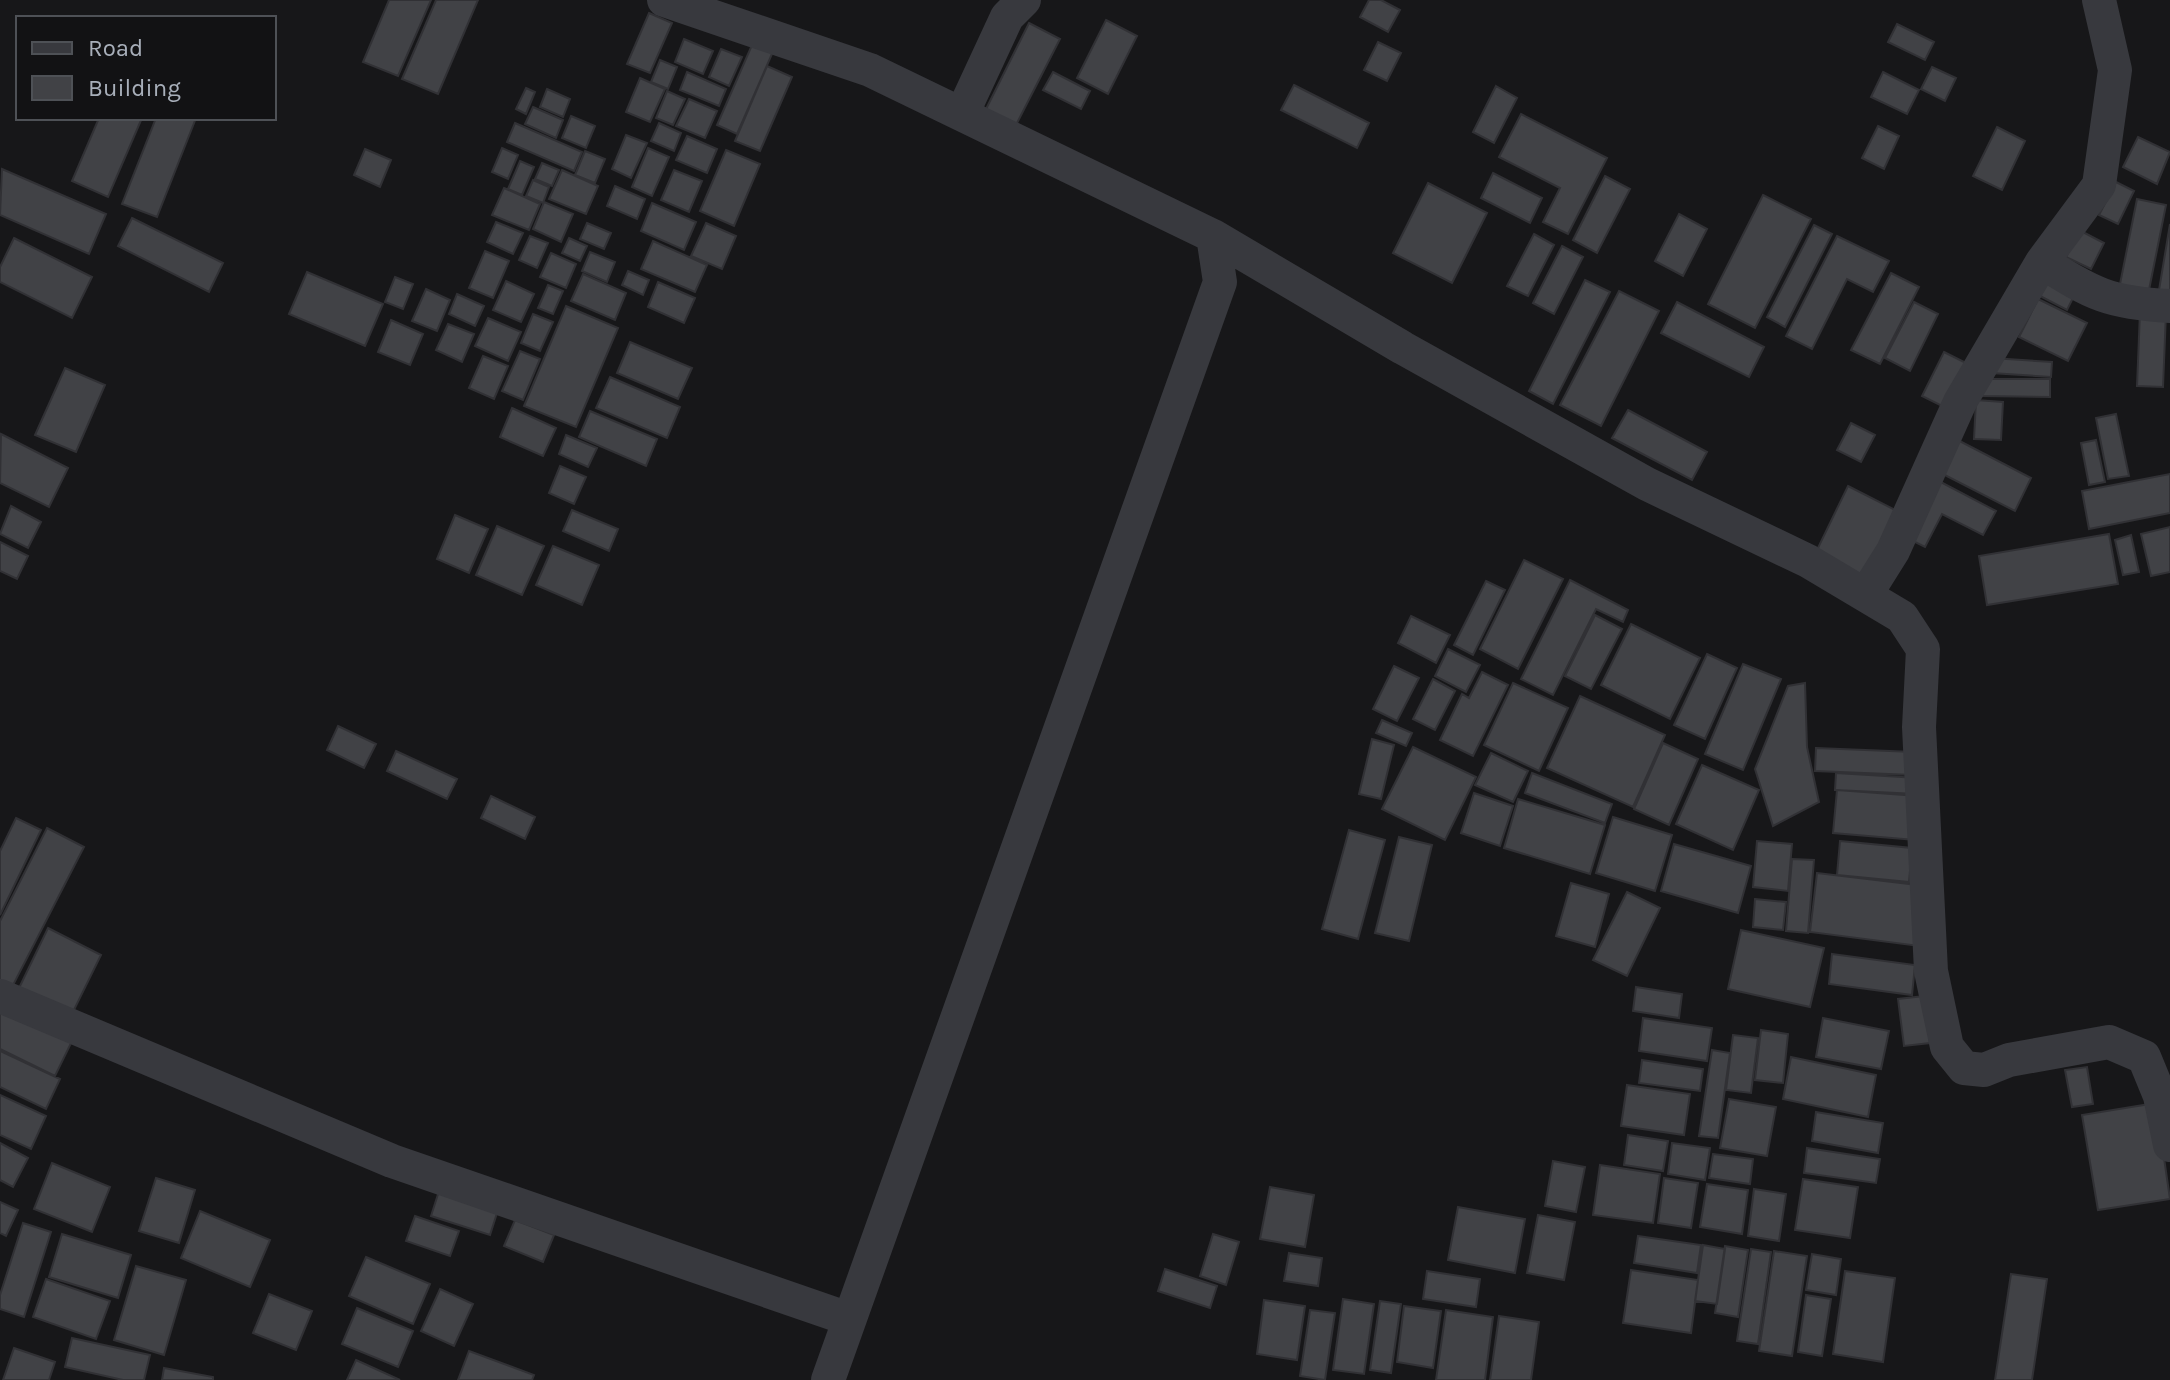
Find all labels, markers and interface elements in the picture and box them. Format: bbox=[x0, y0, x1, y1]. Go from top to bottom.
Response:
legend bbox=[16, 16, 276, 120]
text: Road bbox=[88, 34, 143, 62]
text: Building bbox=[88, 74, 181, 102]

